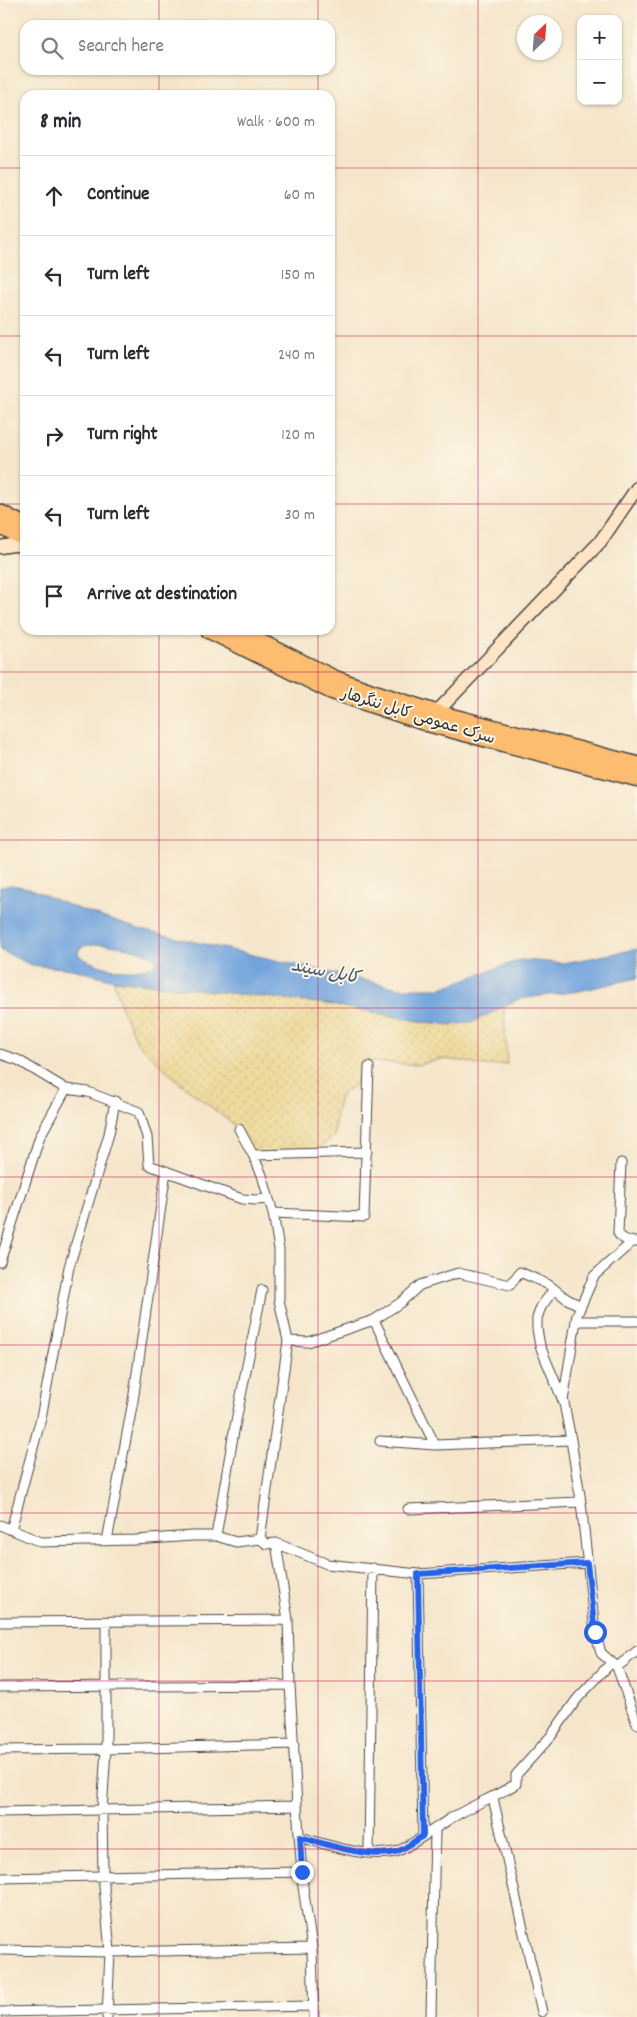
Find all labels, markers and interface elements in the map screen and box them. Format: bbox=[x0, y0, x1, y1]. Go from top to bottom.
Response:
north arrow bbox=[517, 15, 562, 60]
map controls bbox=[577, 15, 622, 105]
button: + bbox=[577, 15, 622, 60]
search box bbox=[20, 20, 335, 75]
icon: search bbox=[38, 34, 66, 62]
text: Search here bbox=[78, 34, 164, 61]
button: − bbox=[577, 60, 622, 105]
text: 8 min bbox=[40, 108, 81, 138]
text: Walk · 600 m bbox=[237, 111, 315, 134]
icon: ahead bbox=[40, 182, 68, 210]
text: Continue bbox=[87, 182, 149, 209]
text: 60 m bbox=[284, 184, 315, 207]
icon: left bbox=[40, 262, 68, 290]
text: Turn left bbox=[87, 262, 150, 289]
text: 150 m bbox=[281, 264, 315, 287]
icon: left bbox=[40, 342, 68, 370]
text: Turn left bbox=[87, 342, 150, 369]
text: 240 m bbox=[278, 344, 315, 367]
icon: right bbox=[40, 422, 68, 450]
text: Turn right bbox=[87, 422, 158, 449]
text: 120 m bbox=[281, 424, 315, 447]
icon: left bbox=[40, 502, 68, 530]
text: Turn left bbox=[87, 502, 150, 529]
text: 30 m bbox=[285, 504, 315, 527]
icon: arrive bbox=[40, 582, 68, 610]
text: Arrive at destination bbox=[87, 582, 237, 609]
street label: سرک عمومی کابل ننگرهار bbox=[337, 682, 498, 751]
water label: کابل سيند bbox=[289, 954, 364, 992]
route start bbox=[584, 1621, 607, 1644]
route end bbox=[291, 1861, 314, 1884]

